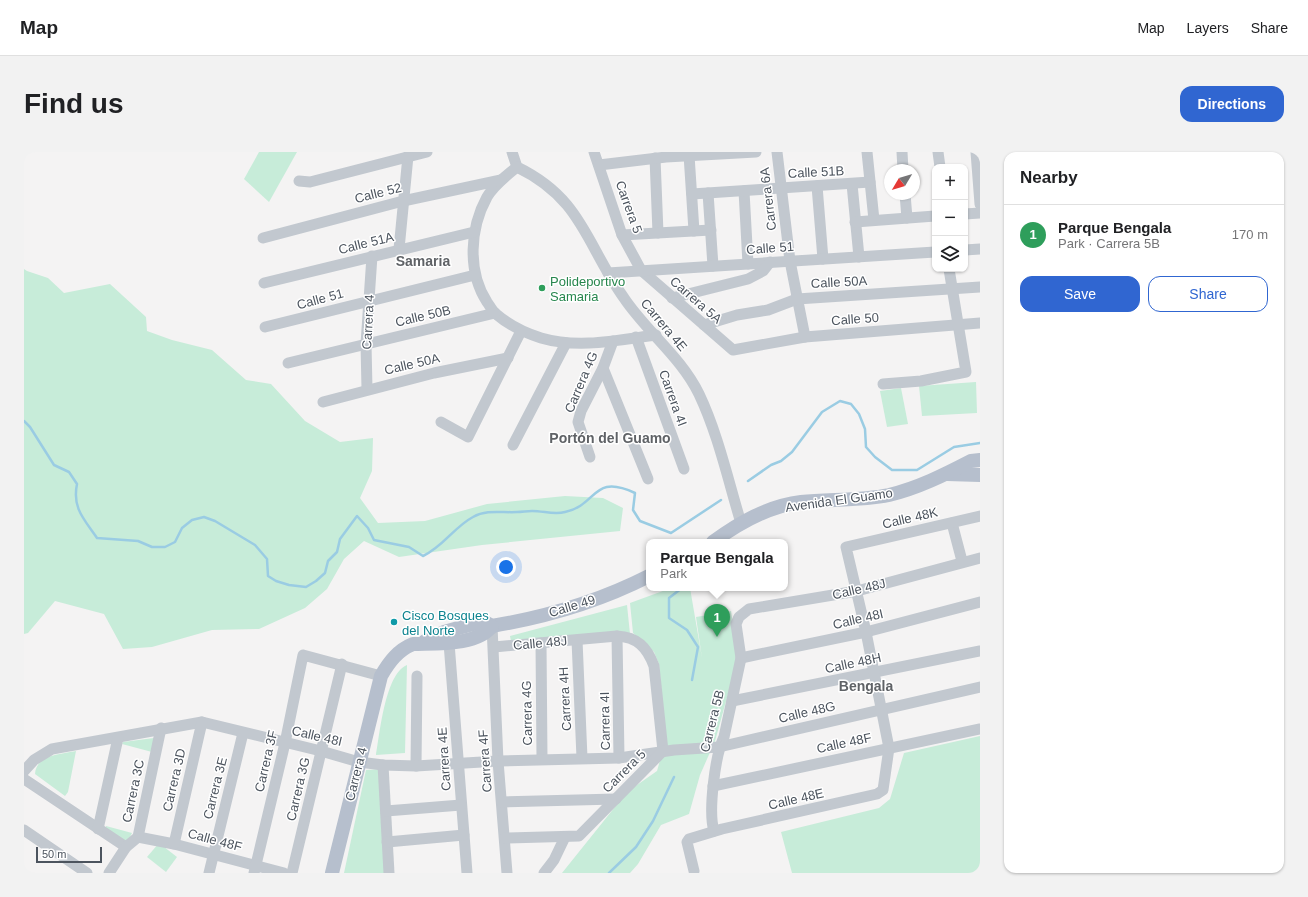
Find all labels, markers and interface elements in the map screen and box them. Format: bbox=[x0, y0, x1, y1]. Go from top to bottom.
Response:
text: Map bbox=[20, 17, 58, 38]
text: Map bbox=[1137, 20, 1165, 36]
text: Layers bbox=[1187, 20, 1229, 36]
text: Share bbox=[1251, 20, 1288, 36]
button: Directions bbox=[1180, 86, 1284, 122]
text: Find us bbox=[24, 88, 124, 119]
street label: Calle 51B bbox=[787, 163, 845, 181]
north arrow bbox=[884, 164, 920, 200]
map controls bbox=[932, 164, 968, 272]
button: + bbox=[932, 164, 968, 200]
street label: Carrera 6A bbox=[757, 166, 779, 231]
text: Nearby bbox=[1020, 168, 1078, 187]
street label: Carrera 5 bbox=[613, 179, 645, 235]
street label: Calle 52 bbox=[353, 180, 403, 206]
button: − bbox=[932, 200, 968, 236]
text: Parque Bengala bbox=[1058, 219, 1171, 236]
text: 1 bbox=[1029, 227, 1037, 242]
text: 170 m bbox=[1232, 227, 1268, 242]
street label: Calle 51A bbox=[337, 229, 395, 257]
button: layers bbox=[932, 236, 968, 272]
text: Park · Carrera 5B bbox=[1058, 236, 1160, 251]
street label: Calle 51 bbox=[746, 239, 794, 257]
district label: Samaria bbox=[396, 253, 450, 269]
street label: Carrera 5A bbox=[667, 273, 725, 327]
street label: Calle 50A bbox=[810, 273, 868, 291]
place label: Polideportivo Samaria bbox=[550, 274, 625, 304]
button: Save bbox=[1020, 276, 1140, 312]
button: Share bbox=[1148, 276, 1268, 312]
marker: Polideportivo Samaria bbox=[537, 283, 547, 293]
street label: Calle 51 bbox=[295, 286, 345, 312]
street label: Carrera 4 bbox=[359, 294, 377, 350]
street label: Carrera 4E bbox=[638, 296, 690, 354]
street label: Calle 50B bbox=[394, 302, 452, 330]
street label: Calle 50 bbox=[831, 310, 879, 328]
street label: Carrera 4G bbox=[561, 349, 601, 415]
street label: Calle 50A bbox=[383, 350, 441, 378]
street label: Carrera 4I bbox=[656, 368, 690, 428]
district label: Portón del Guamo bbox=[549, 430, 671, 446]
street label: Avenida El Guamo bbox=[784, 485, 894, 515]
street label: Calle 48K bbox=[881, 504, 939, 532]
popup bbox=[646, 539, 788, 591]
text: Parque Bengala bbox=[660, 549, 774, 566]
your location bbox=[496, 557, 516, 577]
text: Park bbox=[660, 566, 687, 581]
street label: Calle 48J bbox=[831, 576, 887, 602]
street label: Calle 49 bbox=[547, 592, 597, 620]
pin: 1 bbox=[704, 604, 730, 637]
street label: Calle 48I bbox=[831, 606, 885, 632]
place label: Cisco Bosques del Norte bbox=[402, 608, 489, 638]
marker: Cisco Bosques del Norte bbox=[389, 617, 399, 627]
street label: Calle 48J bbox=[512, 633, 568, 653]
street label: Calle 48H bbox=[824, 650, 882, 676]
street label: Carrera 4H bbox=[556, 667, 574, 731]
district label: Bengala bbox=[839, 678, 893, 694]
street label: Carrera 4G bbox=[519, 680, 535, 746]
street label: Carrera 5B bbox=[697, 688, 727, 754]
street label: Carrera 4I bbox=[597, 692, 613, 750]
street label: Calle 48G bbox=[777, 698, 837, 726]
street label: Calle 48I bbox=[290, 723, 344, 749]
street label: Carrera 4E bbox=[434, 726, 454, 791]
street label: Carrera 3F bbox=[252, 729, 280, 793]
street label: Carrera 4F bbox=[475, 729, 495, 793]
street label: Calle 48F bbox=[815, 730, 873, 756]
street label: Carrera 4 bbox=[342, 746, 370, 802]
street label: Carrera 5 bbox=[599, 746, 649, 796]
street label: Carrera 3D bbox=[159, 747, 189, 813]
street label: Carrera 3E bbox=[200, 755, 230, 821]
street label: Carrera 3G bbox=[283, 756, 313, 822]
street label: Carrera 3C bbox=[119, 758, 147, 824]
street label: Calle 48E bbox=[767, 785, 825, 813]
street label: Calle 48F bbox=[186, 826, 244, 854]
scale bar bbox=[36, 845, 102, 864]
text: 50 m bbox=[42, 848, 66, 860]

